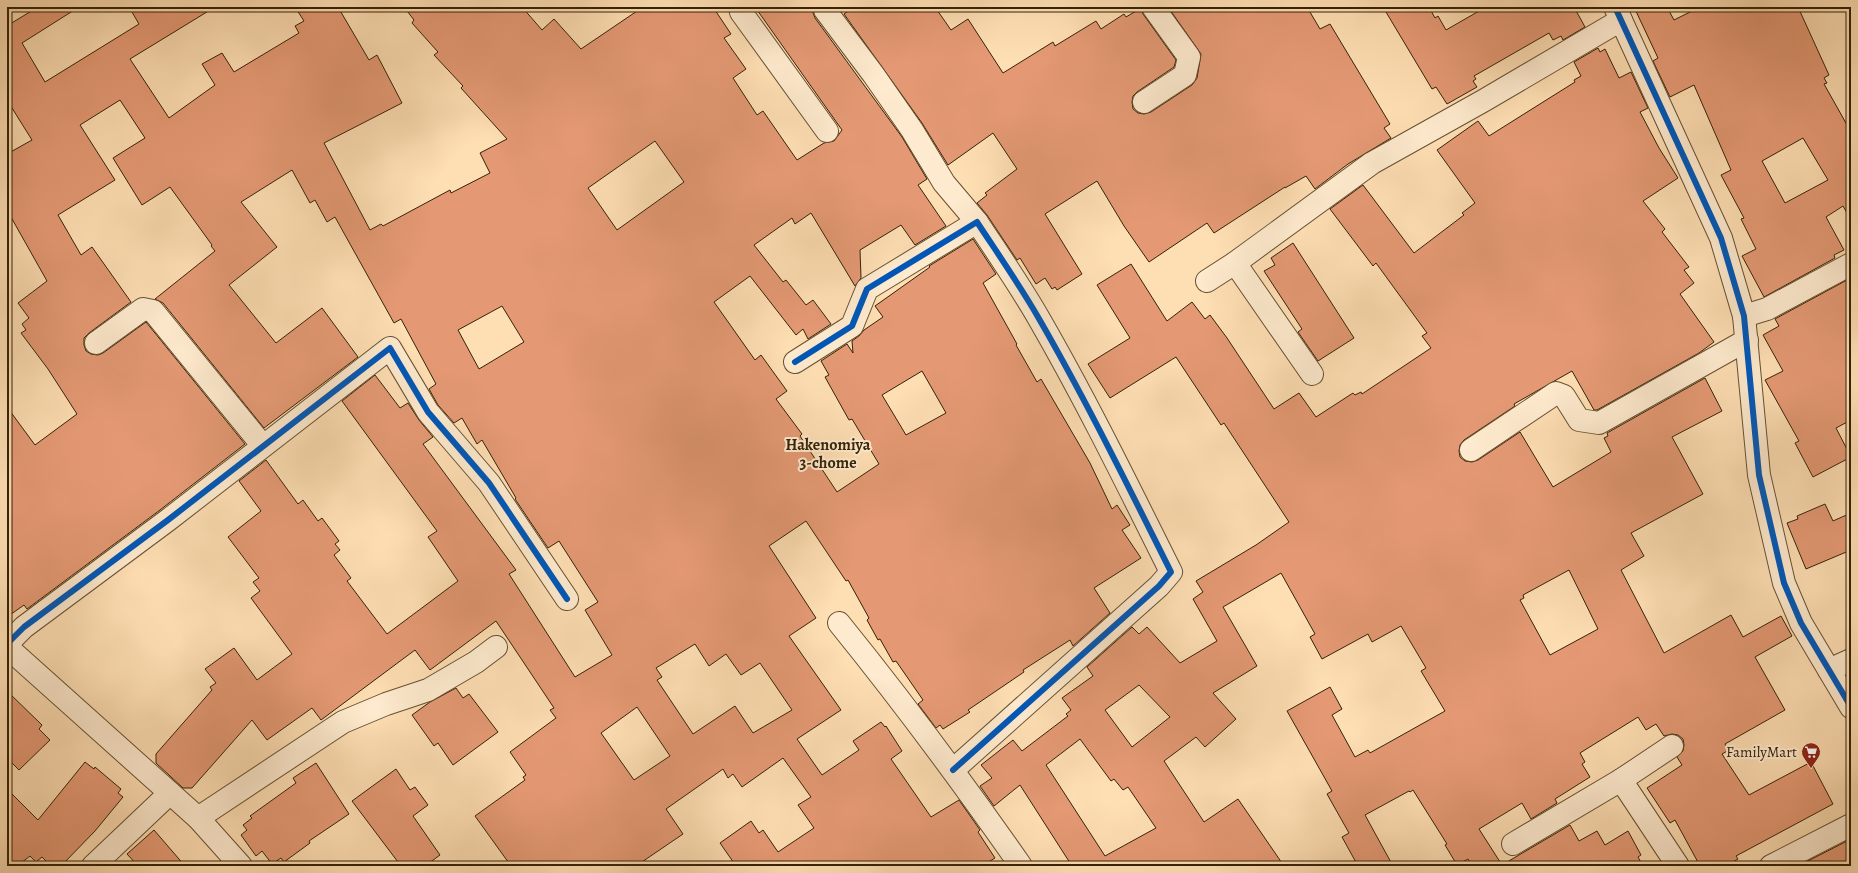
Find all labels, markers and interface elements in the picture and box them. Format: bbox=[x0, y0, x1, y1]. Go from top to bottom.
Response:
district label: Hakenomiya 3-chome bbox=[785, 434, 871, 474]
supermarket icon: FamilyMart bbox=[1800, 741, 1822, 769]
place label: FamilyMart bbox=[1726, 742, 1797, 762]

